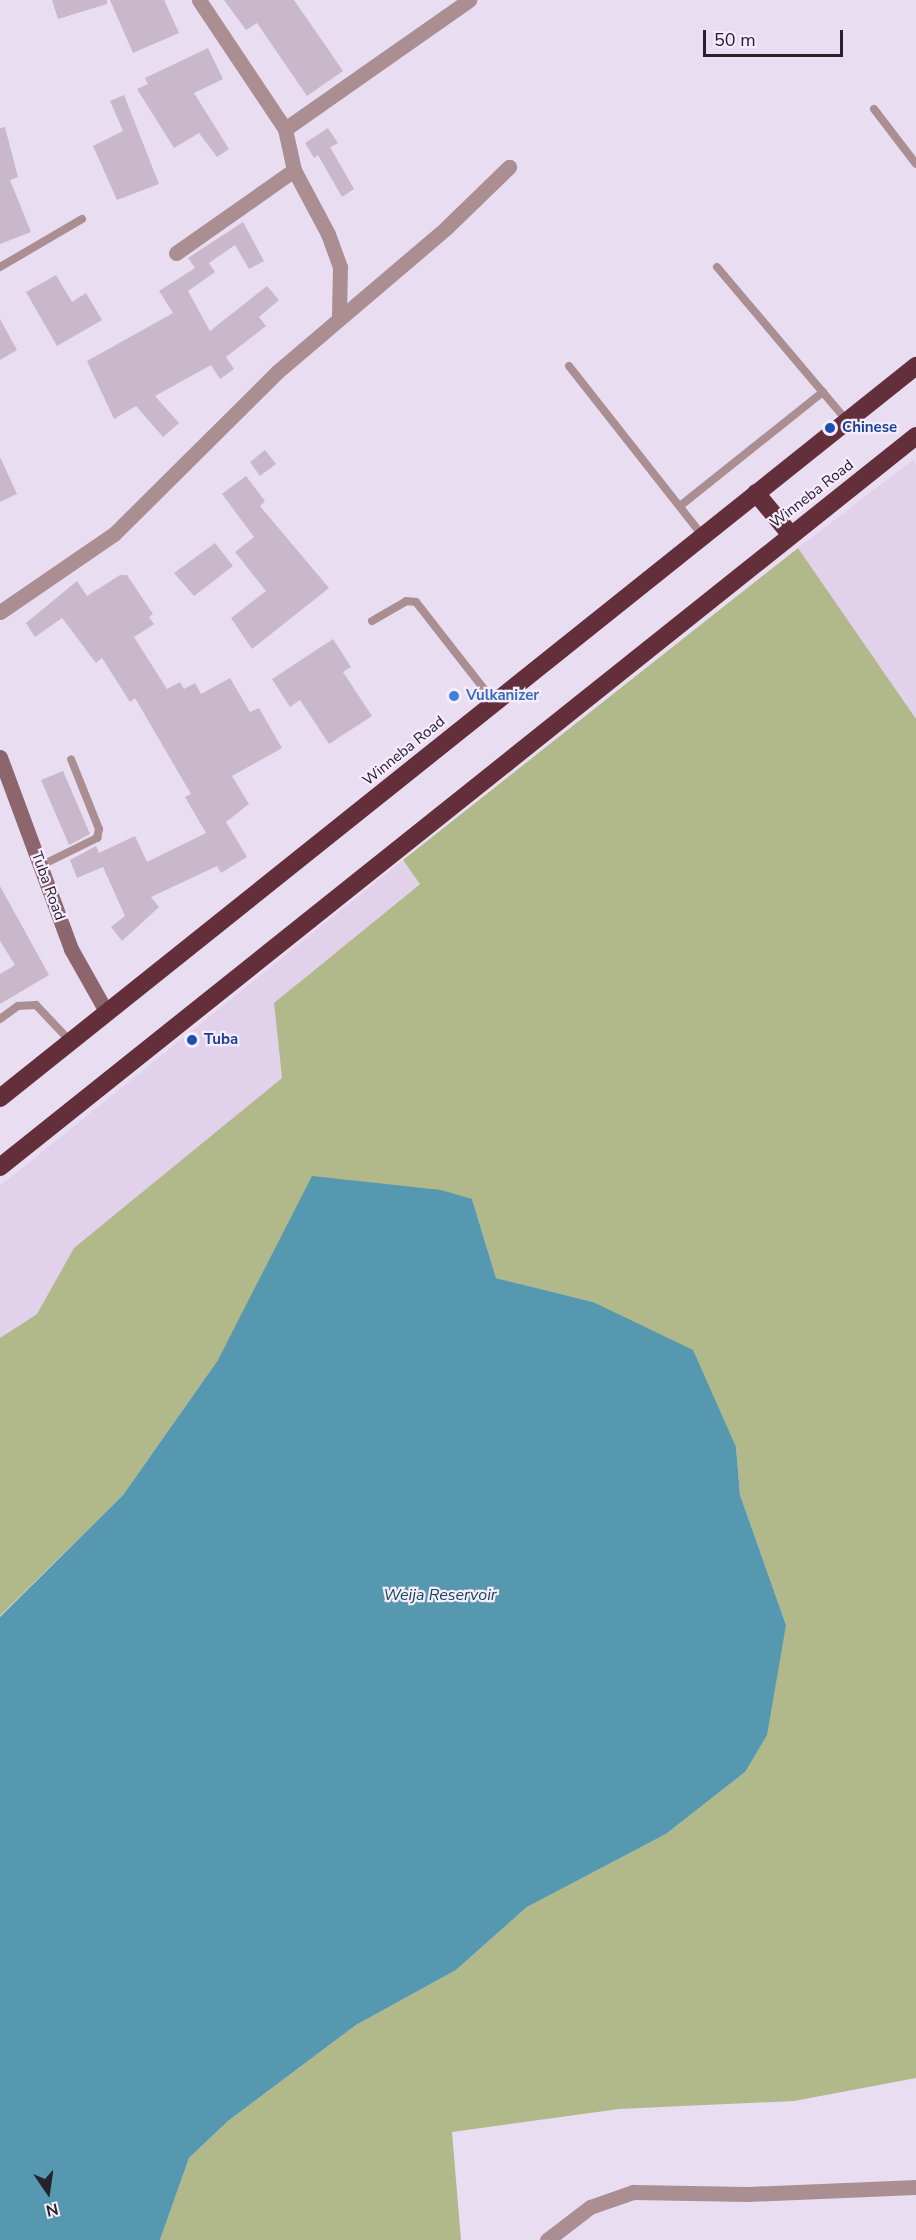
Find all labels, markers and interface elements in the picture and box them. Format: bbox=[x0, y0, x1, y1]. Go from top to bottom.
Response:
scale bar bbox=[706, 18, 846, 56]
text: 50 m bbox=[714, 28, 756, 52]
place label: Chinese bbox=[842, 419, 897, 437]
marker: Chinese bbox=[823, 421, 837, 435]
street label: Winneba Road bbox=[767, 456, 857, 532]
place label: Vulkanizer bbox=[466, 687, 539, 705]
marker: Vulkanizer bbox=[447, 689, 461, 703]
street label: Winneba Road bbox=[359, 712, 449, 790]
street label: Tuba Road bbox=[27, 849, 69, 923]
place label: Tuba bbox=[204, 1031, 238, 1049]
marker: Tuba bbox=[185, 1033, 199, 1047]
water label: Weija Reservoir bbox=[383, 1585, 497, 1605]
north arrow bbox=[18, 2162, 78, 2222]
text: N bbox=[44, 2197, 60, 2222]

